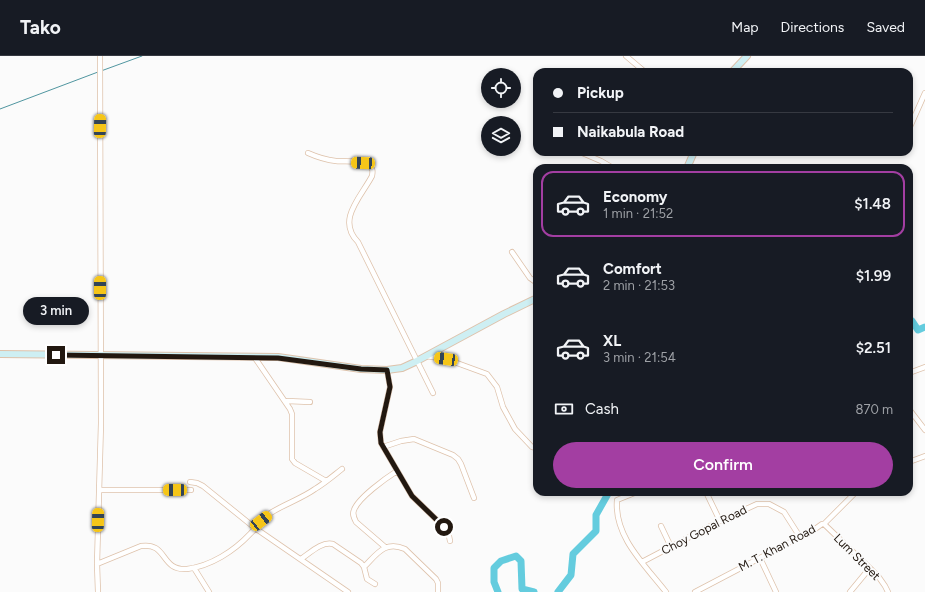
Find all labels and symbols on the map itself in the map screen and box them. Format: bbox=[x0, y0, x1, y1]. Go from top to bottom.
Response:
car bbox=[94, 114, 106, 138]
car bbox=[351, 156, 375, 170]
car bbox=[94, 276, 106, 300]
callout: 3 min bbox=[23, 297, 89, 325]
route end bbox=[47, 346, 65, 364]
car bbox=[433, 351, 459, 367]
car bbox=[163, 484, 187, 496]
street label: Choy Gopal Road bbox=[659, 502, 749, 558]
car bbox=[92, 508, 104, 532]
car bbox=[248, 509, 274, 533]
route start bbox=[435, 518, 453, 536]
street label: M. T. Khan Road bbox=[736, 522, 818, 574]
street label: Lum Street bbox=[831, 531, 883, 583]

